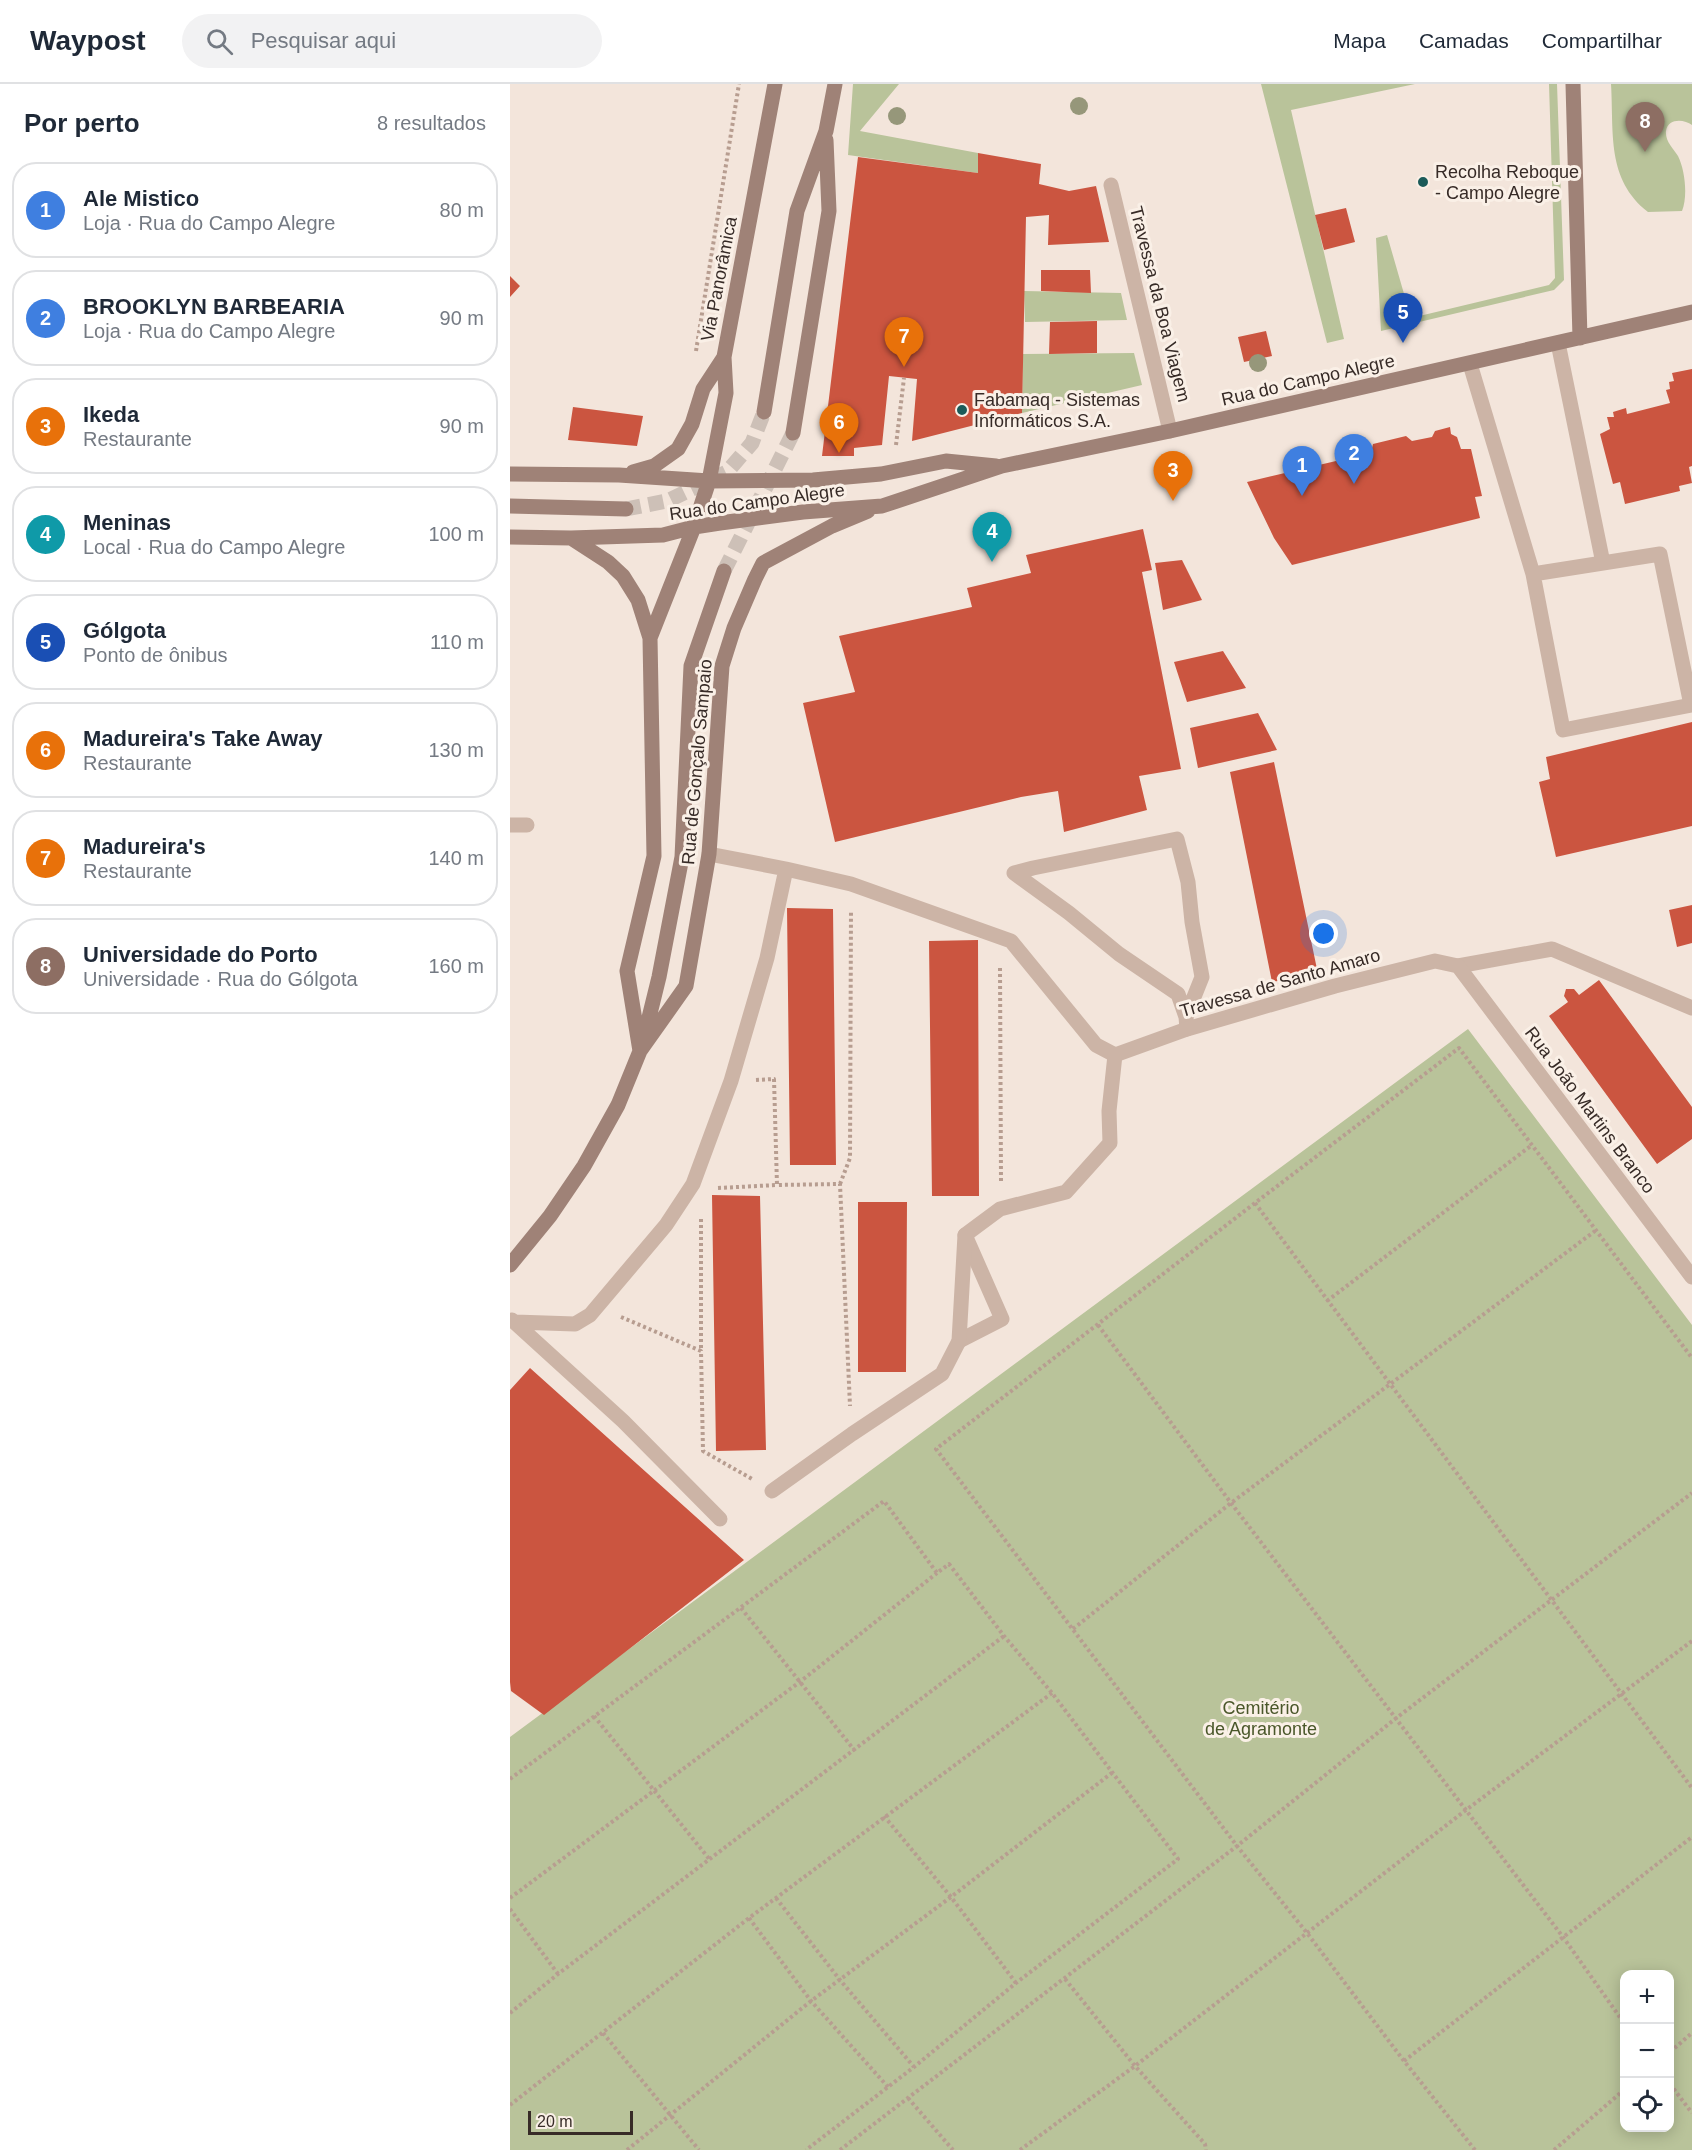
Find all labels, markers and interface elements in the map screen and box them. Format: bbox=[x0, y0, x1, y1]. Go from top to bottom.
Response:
search box bbox=[182, 14, 602, 68]
text: Waypost bbox=[30, 25, 146, 56]
icon: search bbox=[203, 25, 236, 58]
text: Pesquisar aqui bbox=[251, 28, 396, 53]
text: Mapa bbox=[1333, 29, 1386, 52]
text: Camadas bbox=[1419, 29, 1509, 52]
text: Compartilhar bbox=[1542, 29, 1662, 52]
pin: 8 bbox=[1626, 103, 1664, 152]
text: Por perto bbox=[24, 108, 140, 138]
text: 8 resultados bbox=[377, 112, 486, 134]
place label: Recolha Reboque - Campo Alegre bbox=[1435, 162, 1579, 203]
marker: Recolha Reboque - Campo Alegre bbox=[1416, 175, 1430, 189]
text: Ale Mistico bbox=[83, 186, 199, 211]
text: 1 bbox=[40, 199, 51, 221]
text: 80 m bbox=[440, 199, 484, 221]
street label: Travessa da Boa Viagem bbox=[1126, 204, 1194, 404]
text: Loja · Rua do Campo Alegre bbox=[83, 212, 335, 234]
street label: Via Panorâmica bbox=[697, 214, 741, 343]
text: BROOKLYN BARBEARIA bbox=[83, 294, 345, 319]
pin: 5 bbox=[1384, 294, 1422, 343]
text: 2 bbox=[40, 307, 51, 329]
text: 90 m bbox=[440, 307, 484, 329]
pin: 7 bbox=[884, 318, 924, 367]
text: Loja · Rua do Campo Alegre bbox=[83, 320, 335, 342]
street label: Rua do Campo Alegre bbox=[1219, 350, 1397, 410]
place label: Fabamaq - Sistemas Informáticos S.A. bbox=[974, 390, 1140, 431]
text: Ikeda bbox=[83, 402, 139, 427]
marker: Fabamaq - Sistemas Informáticos S.A. bbox=[955, 403, 969, 417]
pin: 6 bbox=[820, 404, 858, 453]
text: 3 bbox=[40, 415, 51, 437]
text: 90 m bbox=[440, 415, 484, 437]
text: Restaurante bbox=[83, 428, 192, 450]
pin: 2 bbox=[1334, 434, 1374, 484]
pin: 1 bbox=[1282, 446, 1322, 496]
pin: 3 bbox=[1154, 452, 1192, 501]
street label: Rua do Campo Alegre bbox=[668, 480, 846, 524]
text: Meninas bbox=[83, 510, 171, 535]
pin: 4 bbox=[972, 512, 1012, 562]
text: 4 bbox=[40, 523, 51, 545]
text: 100 m bbox=[428, 523, 484, 545]
text: Local · Rua do Campo Alegre bbox=[83, 536, 345, 558]
text: Gólgota bbox=[83, 618, 166, 643]
text: 5 bbox=[40, 631, 51, 653]
text: 110 m bbox=[430, 631, 484, 653]
text: Ponto de ônibus bbox=[83, 644, 228, 666]
street label: Rua de Gonçalo Sampaio bbox=[678, 658, 716, 866]
text: Madureira's Take Away bbox=[83, 726, 323, 751]
text: 6 bbox=[40, 739, 51, 761]
text: 130 m bbox=[428, 739, 484, 761]
text: Restaurante bbox=[83, 752, 192, 774]
text: Madureira's bbox=[83, 834, 206, 859]
text: 7 bbox=[40, 847, 51, 869]
text: 140 m bbox=[428, 847, 484, 869]
text: Restaurante bbox=[83, 860, 192, 882]
your location bbox=[1309, 919, 1338, 948]
text: Universidade do Porto bbox=[83, 942, 318, 967]
street label: Travessa de Santo Amaro bbox=[1178, 945, 1382, 1021]
text: 8 bbox=[40, 955, 51, 977]
text: 160 m bbox=[428, 955, 484, 977]
text: Universidade · Rua do Gólgota bbox=[83, 968, 358, 990]
street label: Rua João Martins Branco bbox=[1521, 1023, 1659, 1197]
park label: Cemitério de Agramonte bbox=[1205, 1698, 1317, 1739]
map controls bbox=[1620, 1970, 1674, 2132]
button: + bbox=[1620, 1970, 1674, 2024]
button: − bbox=[1620, 2024, 1674, 2078]
button: locate bbox=[1620, 2078, 1674, 2132]
scale bar bbox=[528, 2108, 633, 2136]
text: 20 m bbox=[537, 2113, 573, 2130]

